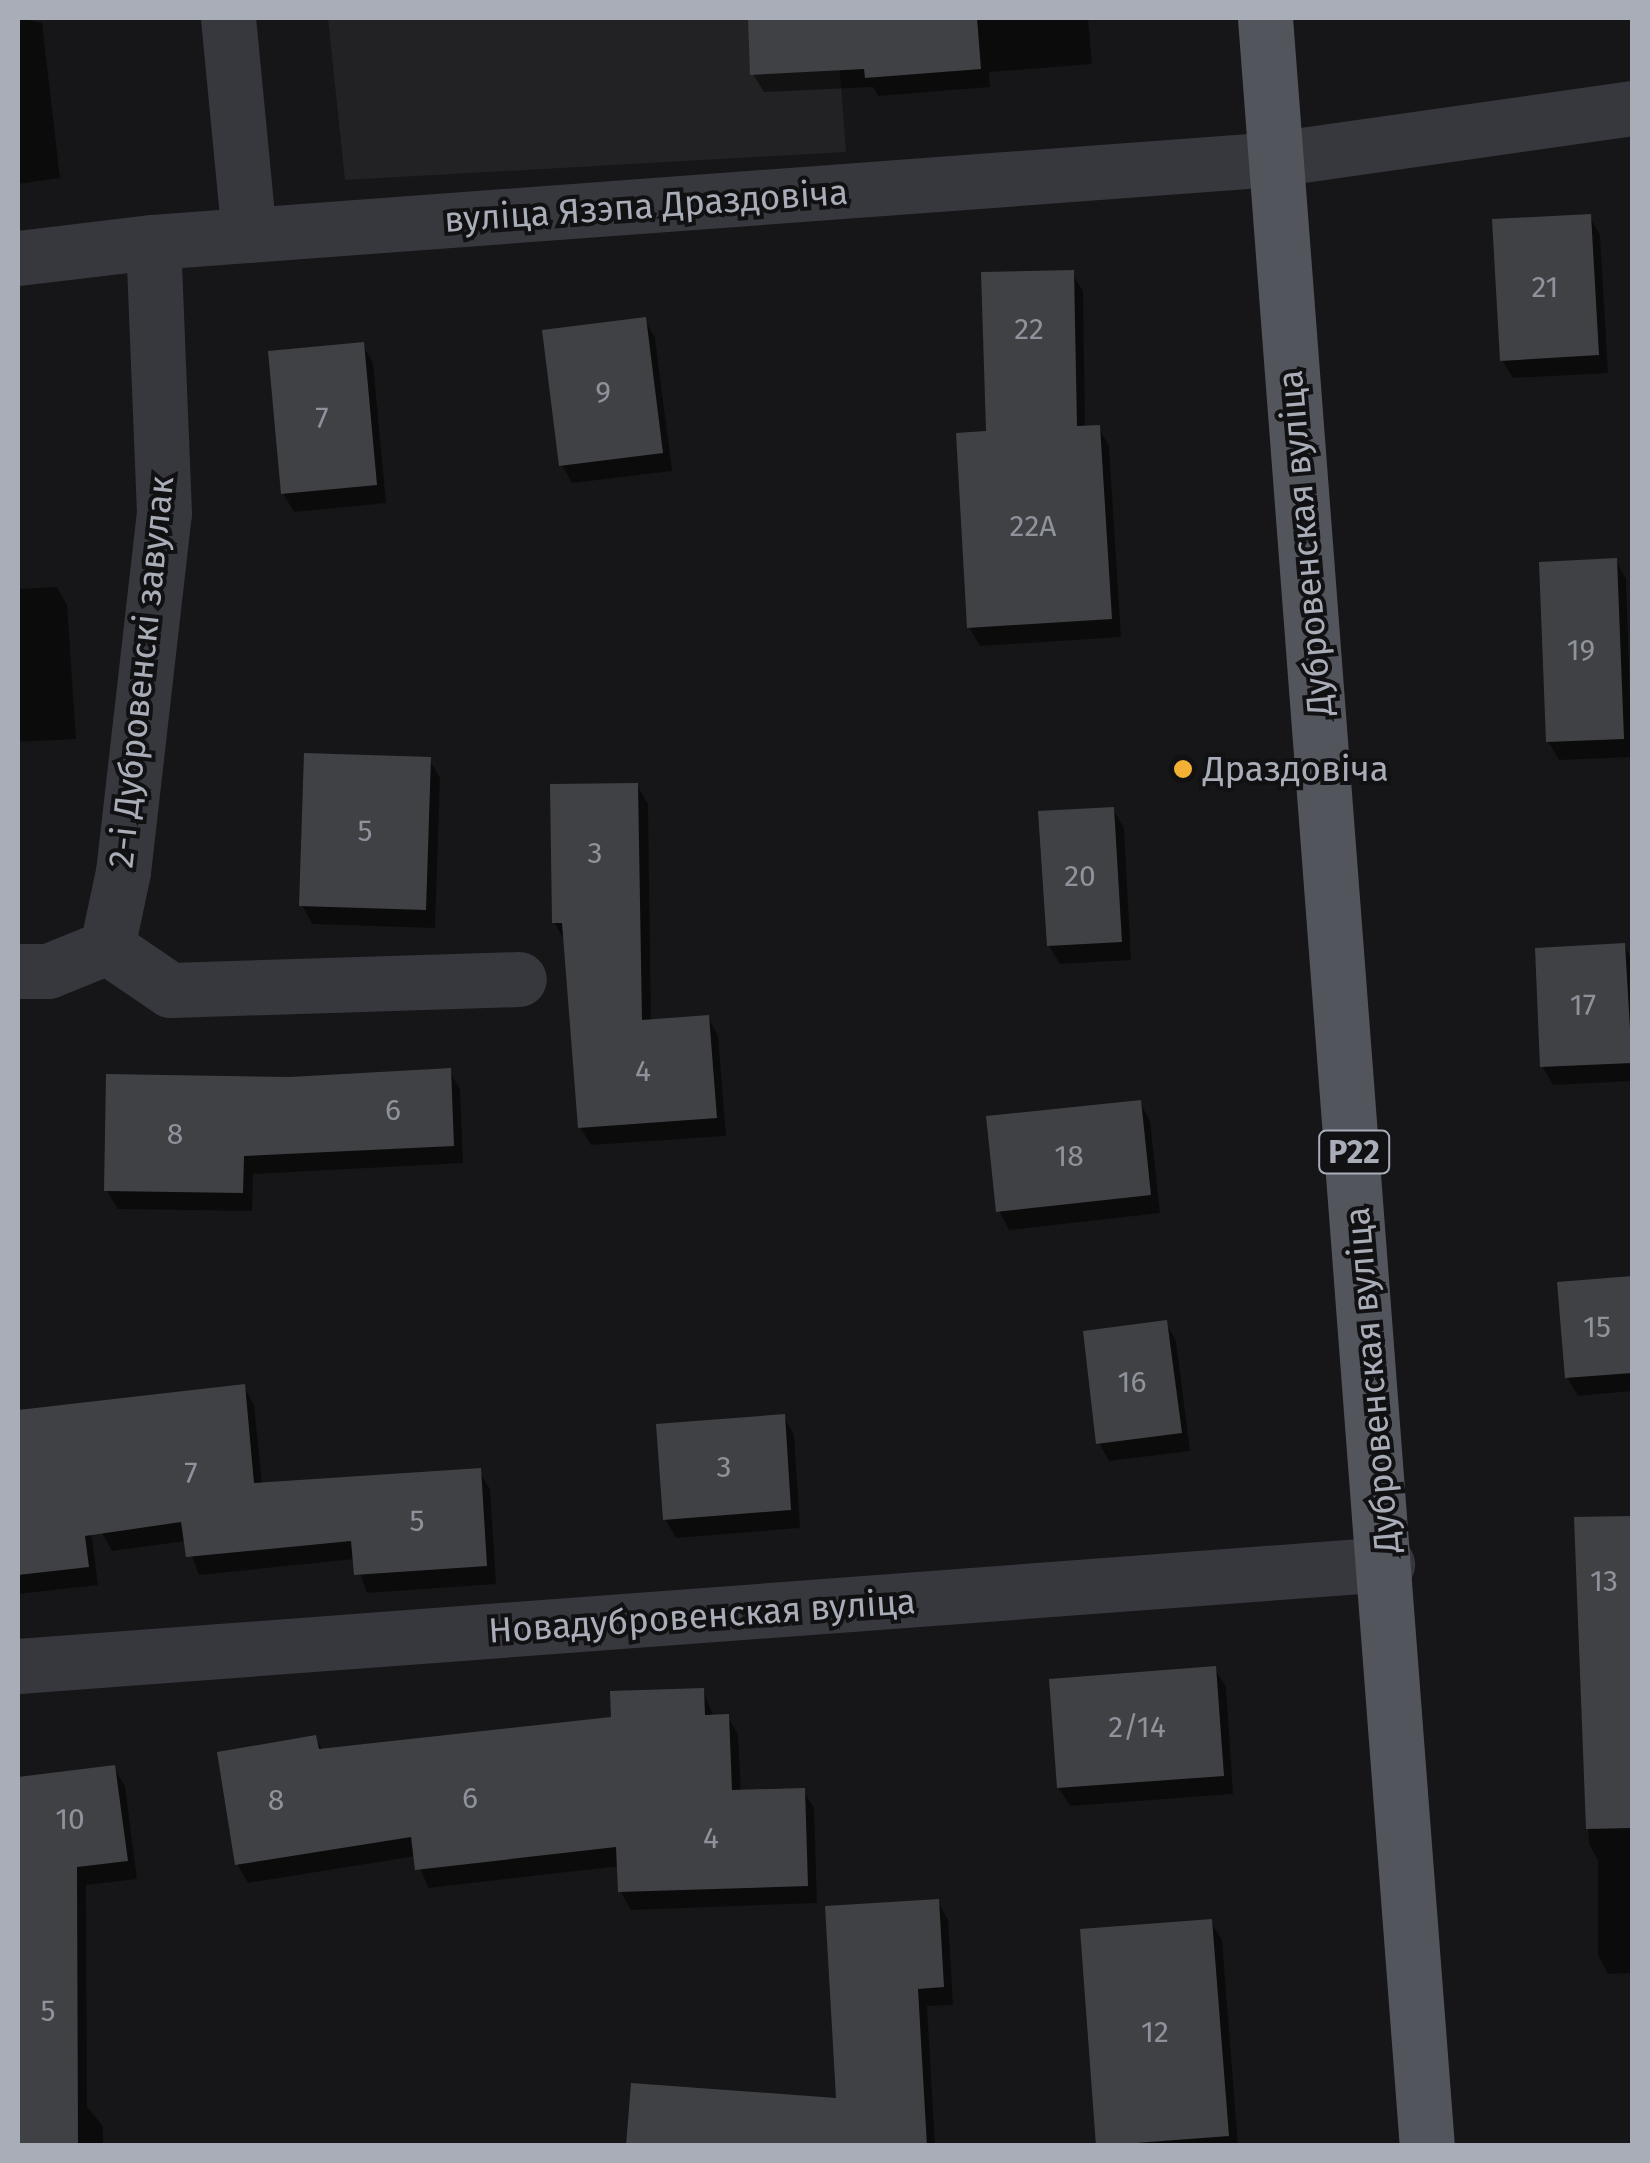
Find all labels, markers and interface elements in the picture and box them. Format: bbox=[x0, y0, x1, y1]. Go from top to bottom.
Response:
street label: вуліца Язэпа Драздовіча bbox=[443, 171, 849, 241]
house number: 21 bbox=[1531, 269, 1559, 305]
house number: 22 bbox=[1014, 311, 1044, 347]
street label: Дубровенская вуліца bbox=[1269, 368, 1341, 718]
house number: 9 bbox=[595, 374, 611, 410]
house number: 7 bbox=[315, 400, 329, 436]
street label: 2-і Дубровенскі завулак bbox=[100, 474, 182, 870]
house number: 22А bbox=[1010, 508, 1056, 544]
house number: 19 bbox=[1567, 632, 1595, 668]
place label: Драздовіча bbox=[1203, 748, 1389, 790]
marker: Драздовіча bbox=[1172, 758, 1194, 780]
house number: 5 bbox=[357, 813, 373, 849]
house number: 3 bbox=[588, 835, 602, 871]
house number: 20 bbox=[1064, 858, 1096, 894]
house number: 17 bbox=[1570, 987, 1596, 1023]
house number: 4 bbox=[635, 1053, 651, 1089]
house number: 6 bbox=[385, 1092, 401, 1128]
house number: 8 bbox=[167, 1116, 183, 1152]
road number: Р22 bbox=[1316, 1125, 1392, 1179]
house number: 18 bbox=[1054, 1138, 1084, 1174]
street label: Дубровенская вуліца bbox=[1336, 1205, 1408, 1555]
house number: 15 bbox=[1583, 1309, 1611, 1345]
house number: 16 bbox=[1118, 1364, 1146, 1400]
house number: 3 bbox=[717, 1449, 731, 1485]
house number: 7 bbox=[184, 1455, 198, 1491]
house number: 5 bbox=[409, 1503, 425, 1539]
house number: 13 bbox=[1590, 1563, 1618, 1599]
street label: Новадубровенская вуліца bbox=[487, 1580, 917, 1652]
house number: 2/14 bbox=[1108, 1709, 1166, 1745]
house number: 6 bbox=[462, 1780, 478, 1816]
house number: 8 bbox=[268, 1782, 284, 1818]
house number: 10 bbox=[55, 1801, 85, 1837]
house number: 4 bbox=[703, 1820, 719, 1856]
house number: 5 bbox=[40, 1993, 56, 2029]
house number: 12 bbox=[1141, 2014, 1169, 2050]

